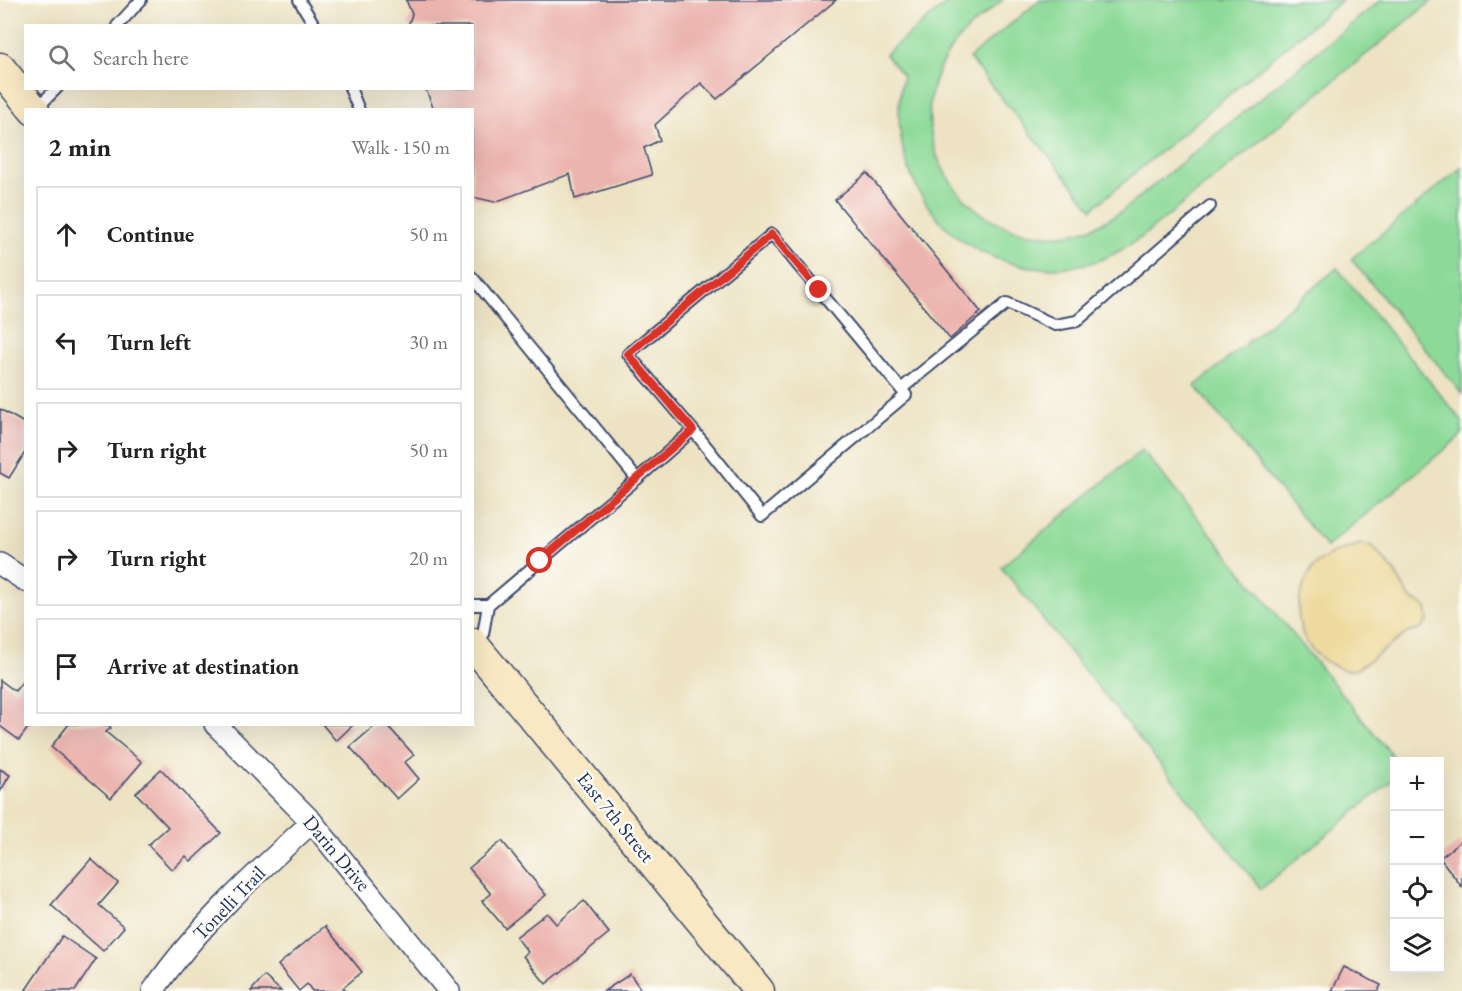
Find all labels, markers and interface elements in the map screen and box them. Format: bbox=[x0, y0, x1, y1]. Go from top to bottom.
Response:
search box bbox=[24, 24, 474, 90]
icon: search bbox=[45, 41, 78, 74]
text: Search here bbox=[93, 43, 188, 72]
text: 2 min bbox=[48, 130, 111, 164]
text: Walk · 150 m bbox=[351, 134, 450, 160]
icon: ahead bbox=[50, 218, 83, 251]
text: Continue bbox=[107, 220, 194, 249]
text: 50 m bbox=[409, 221, 448, 247]
route end bbox=[805, 276, 831, 302]
icon: left bbox=[50, 326, 83, 359]
text: Turn left bbox=[107, 328, 191, 357]
text: 30 m bbox=[409, 329, 448, 355]
icon: right bbox=[50, 434, 83, 467]
text: Turn right bbox=[107, 436, 206, 465]
text: 50 m bbox=[409, 437, 448, 463]
icon: right bbox=[50, 542, 83, 575]
text: Turn right bbox=[107, 544, 206, 573]
text: 20 m bbox=[409, 545, 448, 571]
route start bbox=[526, 547, 552, 573]
icon: arrive bbox=[50, 650, 83, 683]
text: Arrive at destination bbox=[107, 652, 299, 681]
map controls bbox=[1390, 757, 1444, 973]
button: + bbox=[1390, 757, 1444, 811]
street label: East 7th Street bbox=[571, 766, 661, 868]
street label: Darin Drive bbox=[297, 809, 377, 897]
button: − bbox=[1390, 811, 1444, 865]
street label: Tonelli Trail bbox=[187, 860, 271, 946]
button: locate bbox=[1390, 865, 1444, 919]
button: layers bbox=[1390, 919, 1444, 973]

